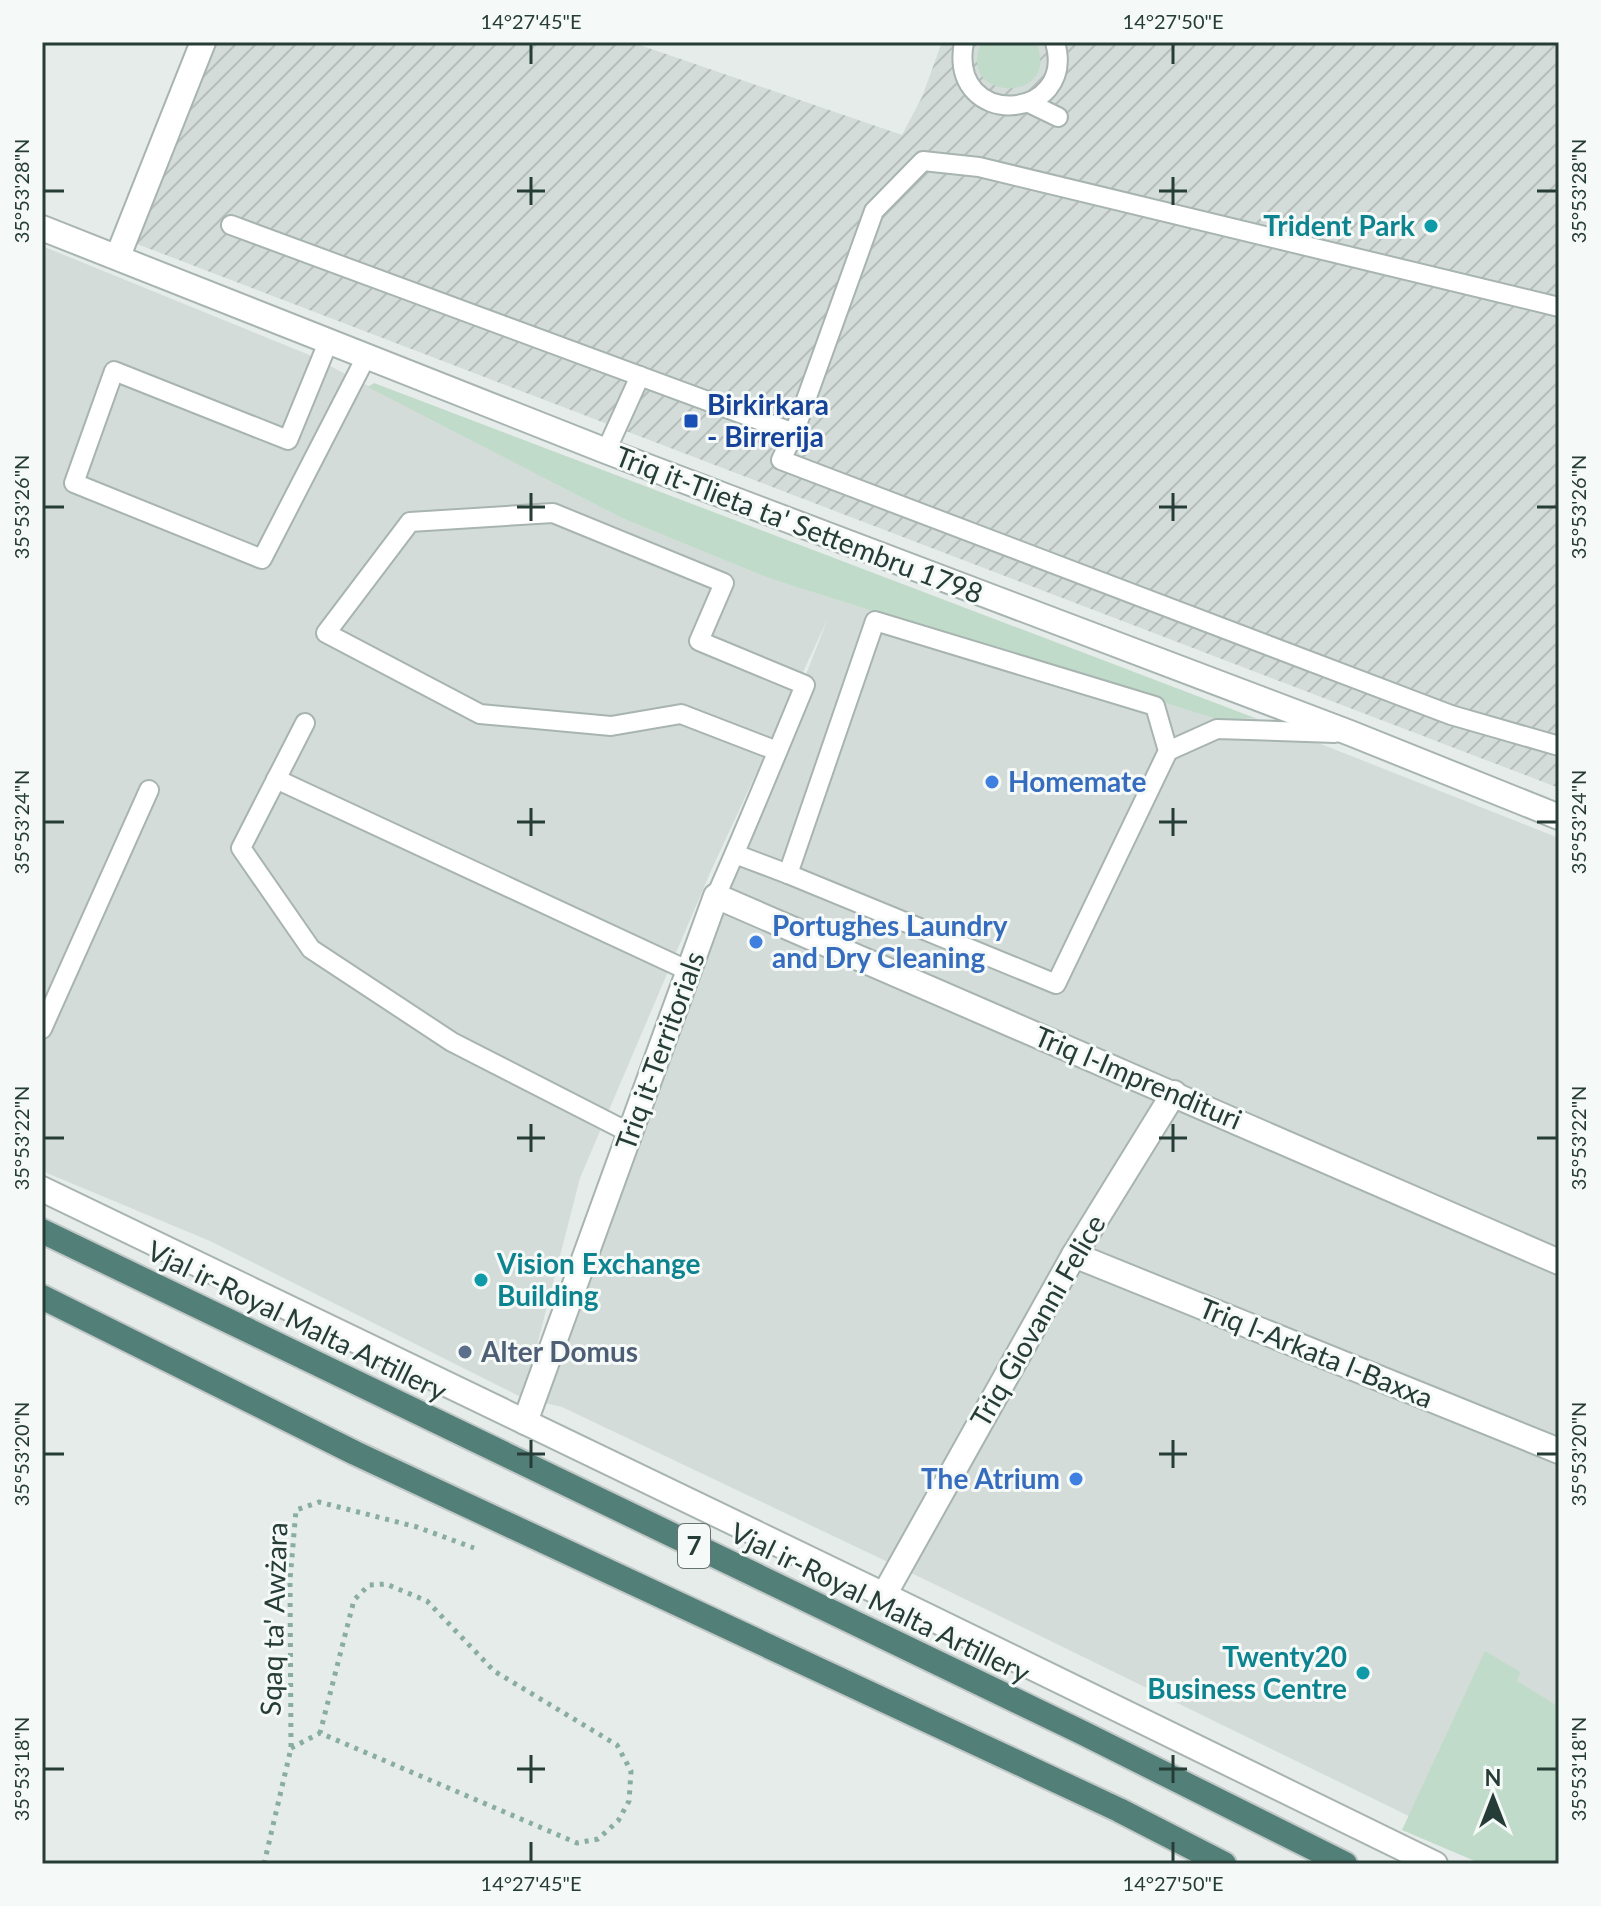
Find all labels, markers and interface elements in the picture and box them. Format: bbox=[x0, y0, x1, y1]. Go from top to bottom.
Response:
text: 14°27'45"E bbox=[481, 9, 581, 33]
text: 14°27'50"E bbox=[1123, 9, 1223, 33]
text: 35°53'28"N bbox=[9, 139, 33, 243]
text: 35°53'28"N bbox=[1566, 139, 1590, 243]
place label: Trident Park bbox=[1263, 208, 1415, 242]
marker: Trident Park bbox=[1422, 217, 1440, 235]
place label: Birkirkara - Birrerija bbox=[707, 387, 829, 453]
marker: Birkirkara - Birrerija bbox=[682, 412, 700, 430]
street label: Triq it-Tlieta ta' Settembru 1798 bbox=[611, 438, 988, 610]
text: 35°53'26"N bbox=[9, 455, 33, 559]
text: 35°53'26"N bbox=[1566, 455, 1590, 559]
place label: Homemate bbox=[1008, 764, 1146, 798]
text: 35°53'24"N bbox=[9, 770, 33, 874]
text: 35°53'24"N bbox=[1566, 770, 1590, 874]
marker: Homemate bbox=[983, 773, 1001, 791]
place label: Portughes Laundry and Dry Cleaning bbox=[772, 908, 1008, 974]
marker: Portughes Laundry and Dry Cleaning bbox=[747, 933, 765, 951]
street label: Triq it-Territorials bbox=[607, 947, 711, 1155]
street label: Triq l-Imprendituri bbox=[1030, 1018, 1247, 1136]
text: 35°53'22"N bbox=[9, 1086, 33, 1190]
text: 35°53'22"N bbox=[1566, 1086, 1590, 1190]
street label: Triq Giovanni Felice bbox=[963, 1208, 1112, 1433]
street label: Vjal ir-Royal Malta Artillery bbox=[142, 1233, 453, 1408]
place label: Vision Exchange Building bbox=[496, 1246, 701, 1312]
marker: Vision Exchange Building bbox=[472, 1271, 490, 1289]
street label: Triq l-Arkata l-Baxxa bbox=[1195, 1290, 1438, 1414]
place label: Alter Domus bbox=[480, 1334, 638, 1368]
marker: Alter Domus bbox=[456, 1343, 474, 1361]
text: 35°53'20"N bbox=[9, 1402, 33, 1506]
text: 35°53'20"N bbox=[1566, 1402, 1590, 1506]
place label: The Atrium bbox=[921, 1461, 1060, 1495]
marker: The Atrium bbox=[1067, 1470, 1085, 1488]
street label: Vjal ir-Royal Malta Artillery bbox=[725, 1515, 1036, 1690]
street label: Sqaq ta' Awżara bbox=[253, 1522, 293, 1716]
road number: 7 bbox=[678, 1524, 710, 1568]
place label: Twenty20 Business Centre bbox=[1147, 1639, 1347, 1705]
marker: Twenty20 Business Centre bbox=[1354, 1664, 1372, 1682]
text: 35°53'18"N bbox=[9, 1717, 33, 1821]
text: 35°53'18"N bbox=[1566, 1717, 1590, 1821]
north arrow bbox=[1453, 1758, 1533, 1838]
text: N bbox=[1485, 1764, 1501, 1791]
text: 14°27'45"E bbox=[481, 1871, 581, 1895]
text: 14°27'50"E bbox=[1123, 1871, 1223, 1895]

